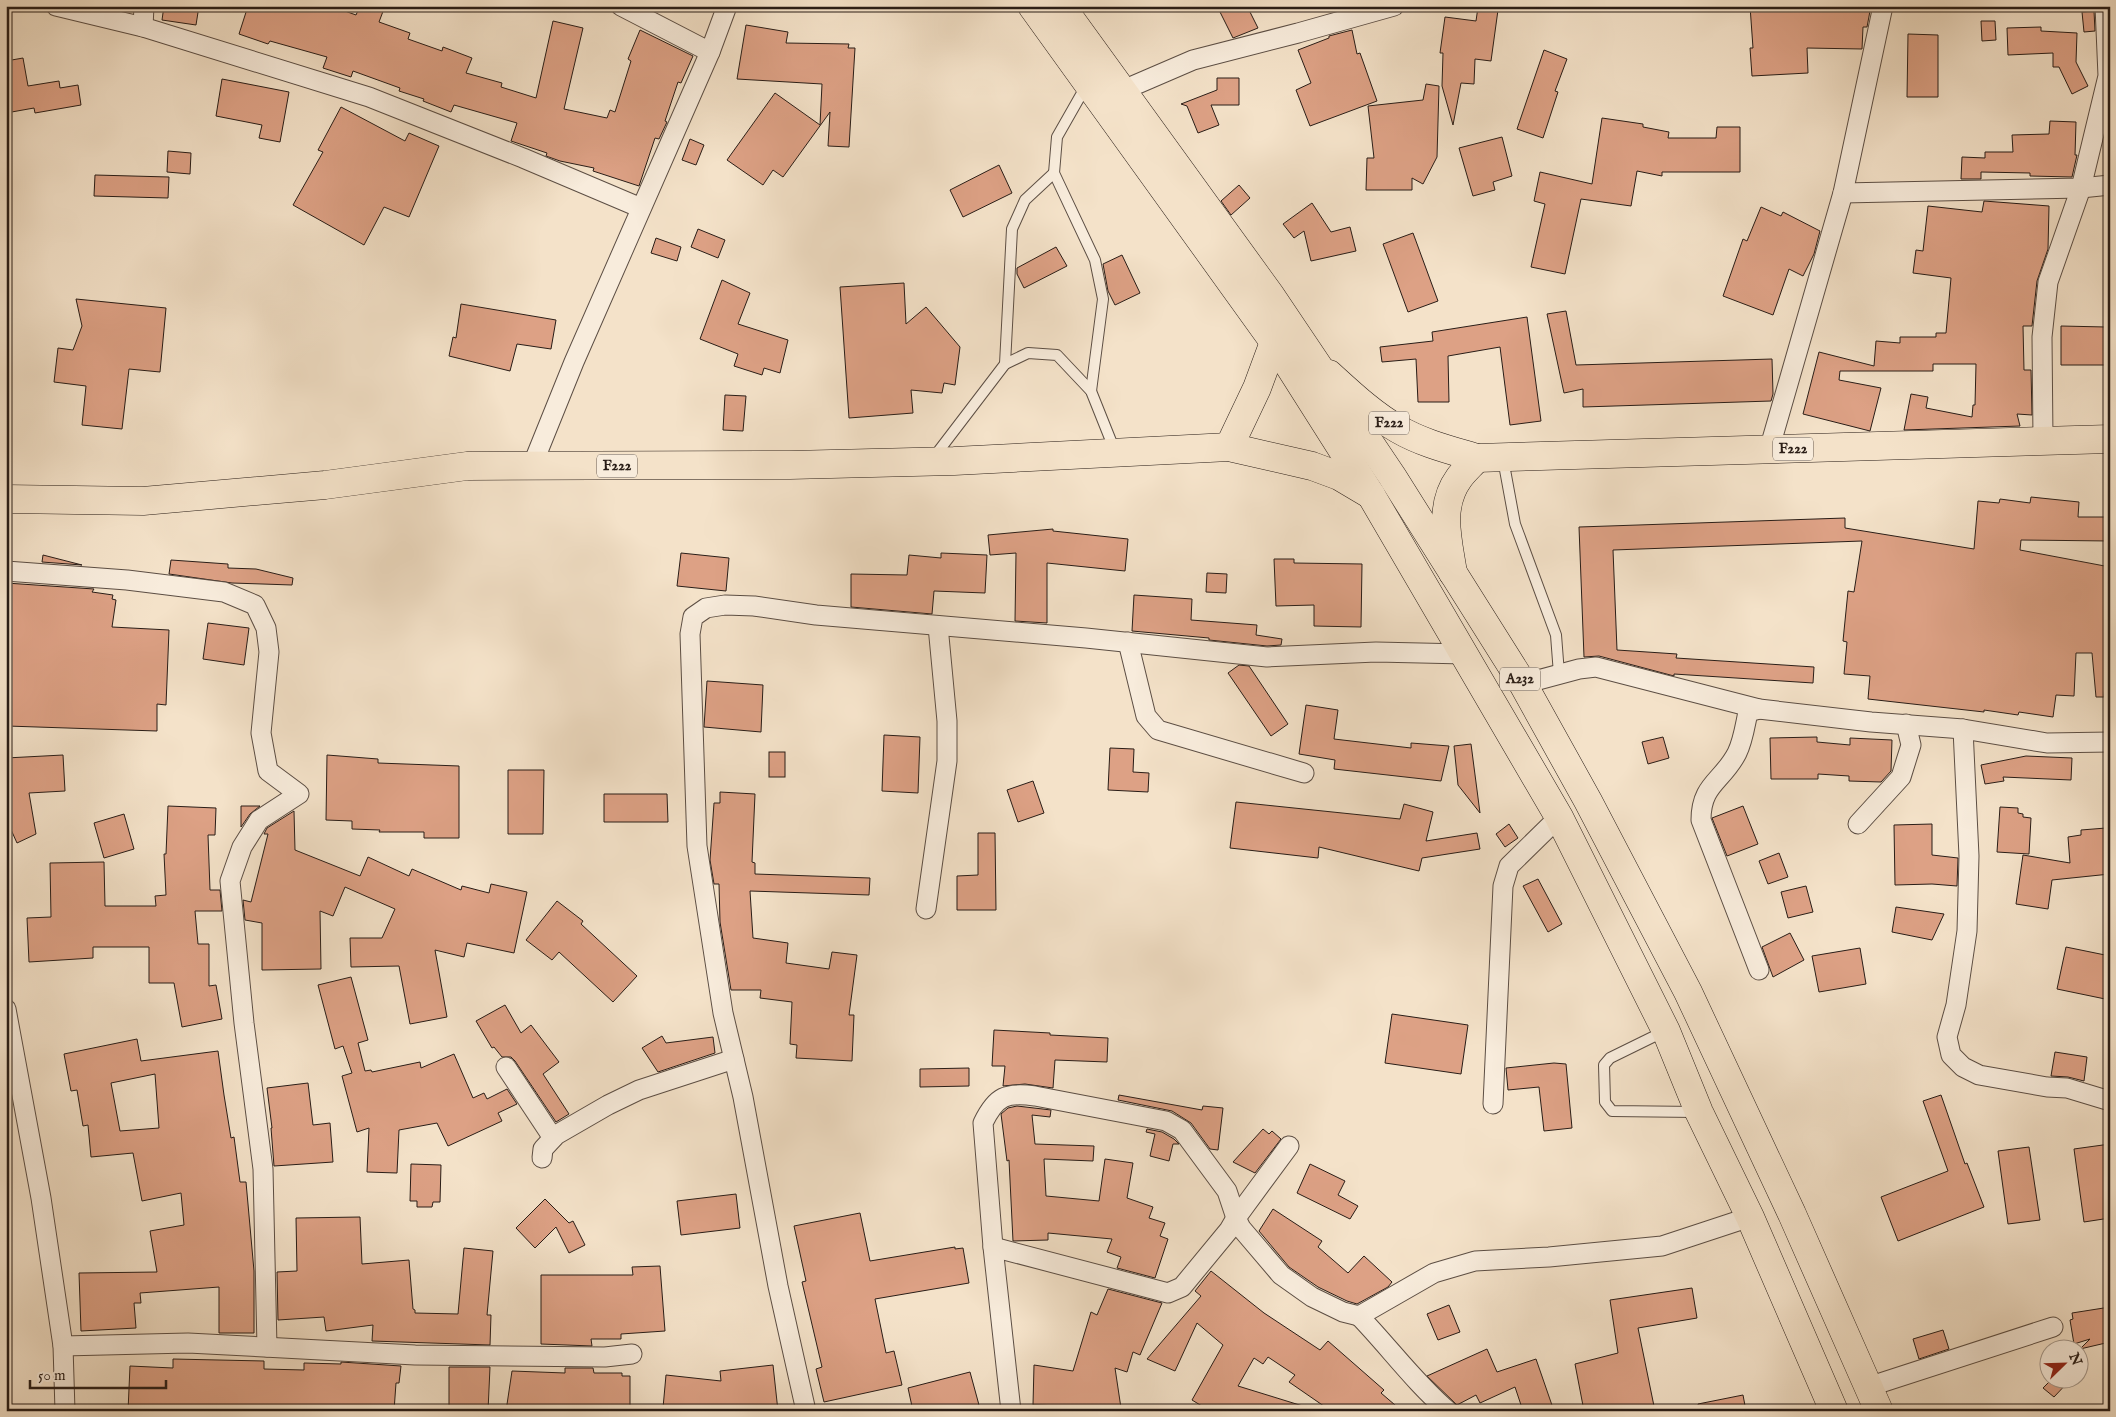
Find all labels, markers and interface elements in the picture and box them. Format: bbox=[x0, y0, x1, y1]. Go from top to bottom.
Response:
road number: F222 bbox=[1369, 412, 1409, 434]
road number: F222 bbox=[1773, 438, 1813, 460]
road number: F222 bbox=[597, 454, 637, 478]
road number: A232 bbox=[1500, 668, 1540, 691]
north arrow bbox=[2038, 1340, 2088, 1390]
text: N bbox=[2064, 1349, 2086, 1368]
scale bar bbox=[30, 1357, 166, 1389]
text: 50 m bbox=[38, 1366, 66, 1385]

